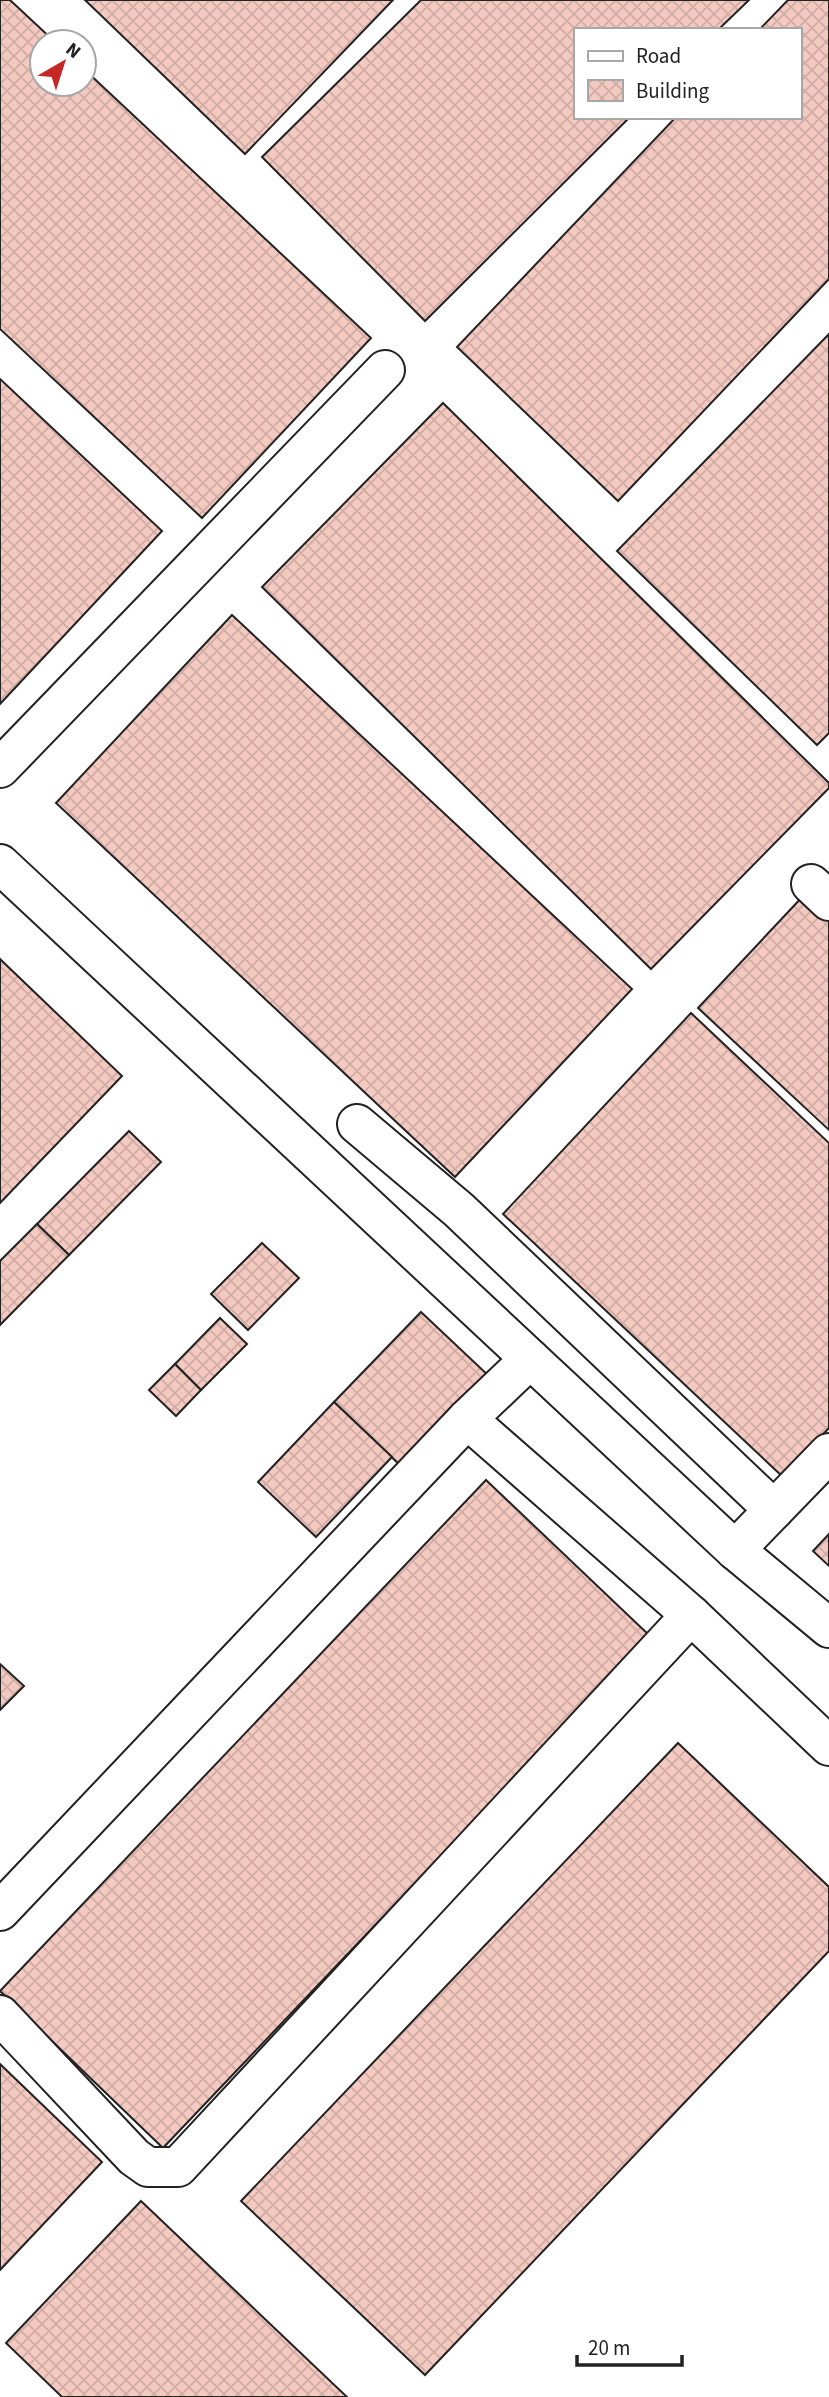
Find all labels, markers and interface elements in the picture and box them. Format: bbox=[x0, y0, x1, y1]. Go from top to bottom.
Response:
north arrow bbox=[28, 28, 98, 98]
legend bbox=[574, 28, 801, 119]
text: N bbox=[59, 36, 86, 65]
text: Road bbox=[636, 41, 681, 71]
text: Building bbox=[636, 76, 710, 106]
scale bar bbox=[577, 2324, 682, 2368]
text: 20 m bbox=[588, 2333, 630, 2363]

